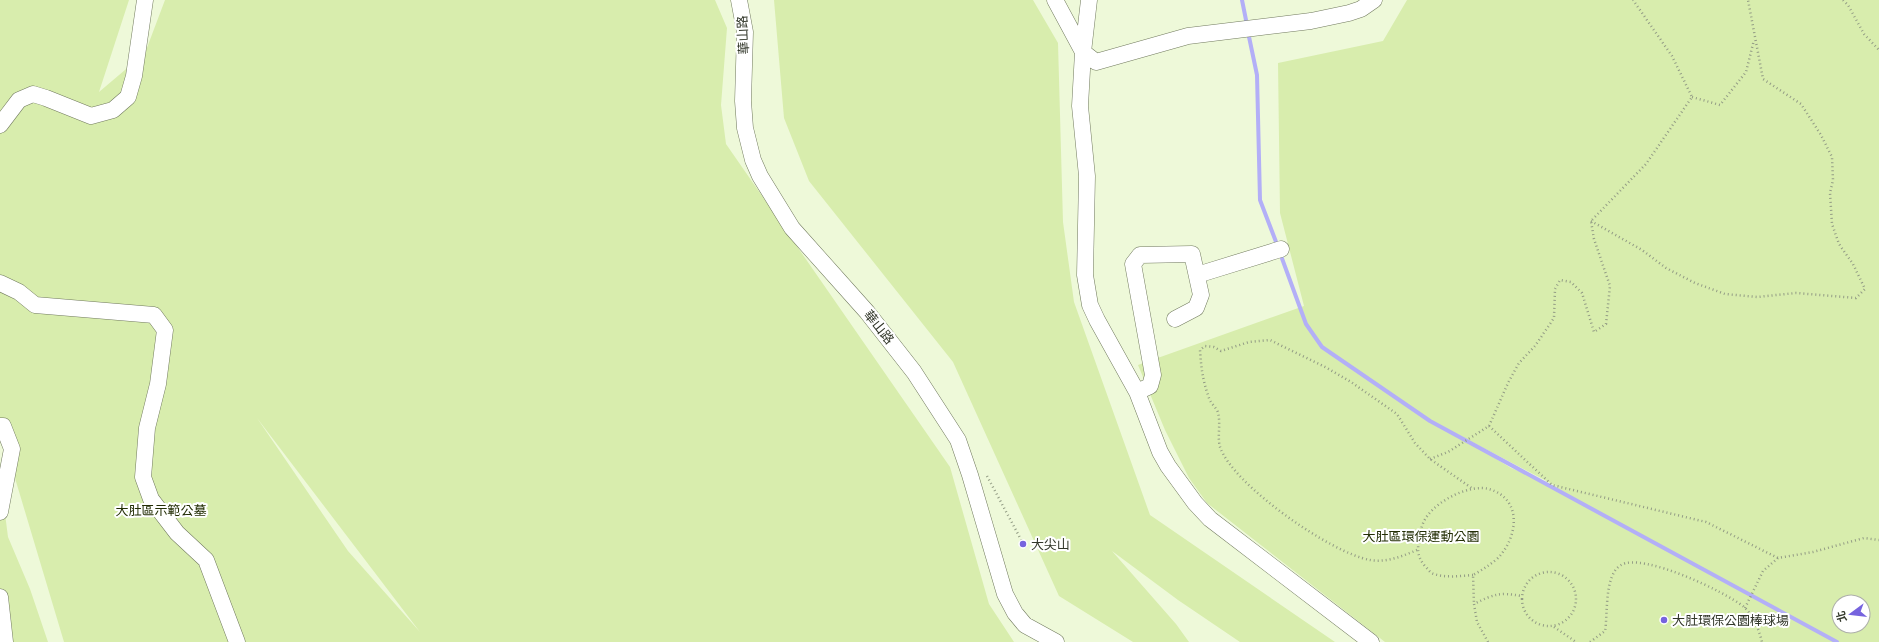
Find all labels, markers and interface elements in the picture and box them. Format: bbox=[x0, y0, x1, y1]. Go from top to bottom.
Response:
street label: 華山路 bbox=[734, 15, 752, 55]
street label: 華山路 bbox=[861, 307, 897, 347]
park label: 大肚區示範公墓 bbox=[115, 503, 207, 518]
park label: 大肚區環保運動公園 bbox=[1362, 529, 1480, 544]
place label: 大尖山 bbox=[1031, 537, 1070, 552]
marker: 大尖山 bbox=[1018, 539, 1028, 549]
north arrow bbox=[1831, 594, 1871, 634]
text: 北 bbox=[1834, 609, 1850, 623]
place label: 大肚環保公園棒球場 bbox=[1672, 613, 1789, 628]
marker: 大肚環保公園棒球場 bbox=[1659, 615, 1669, 625]

